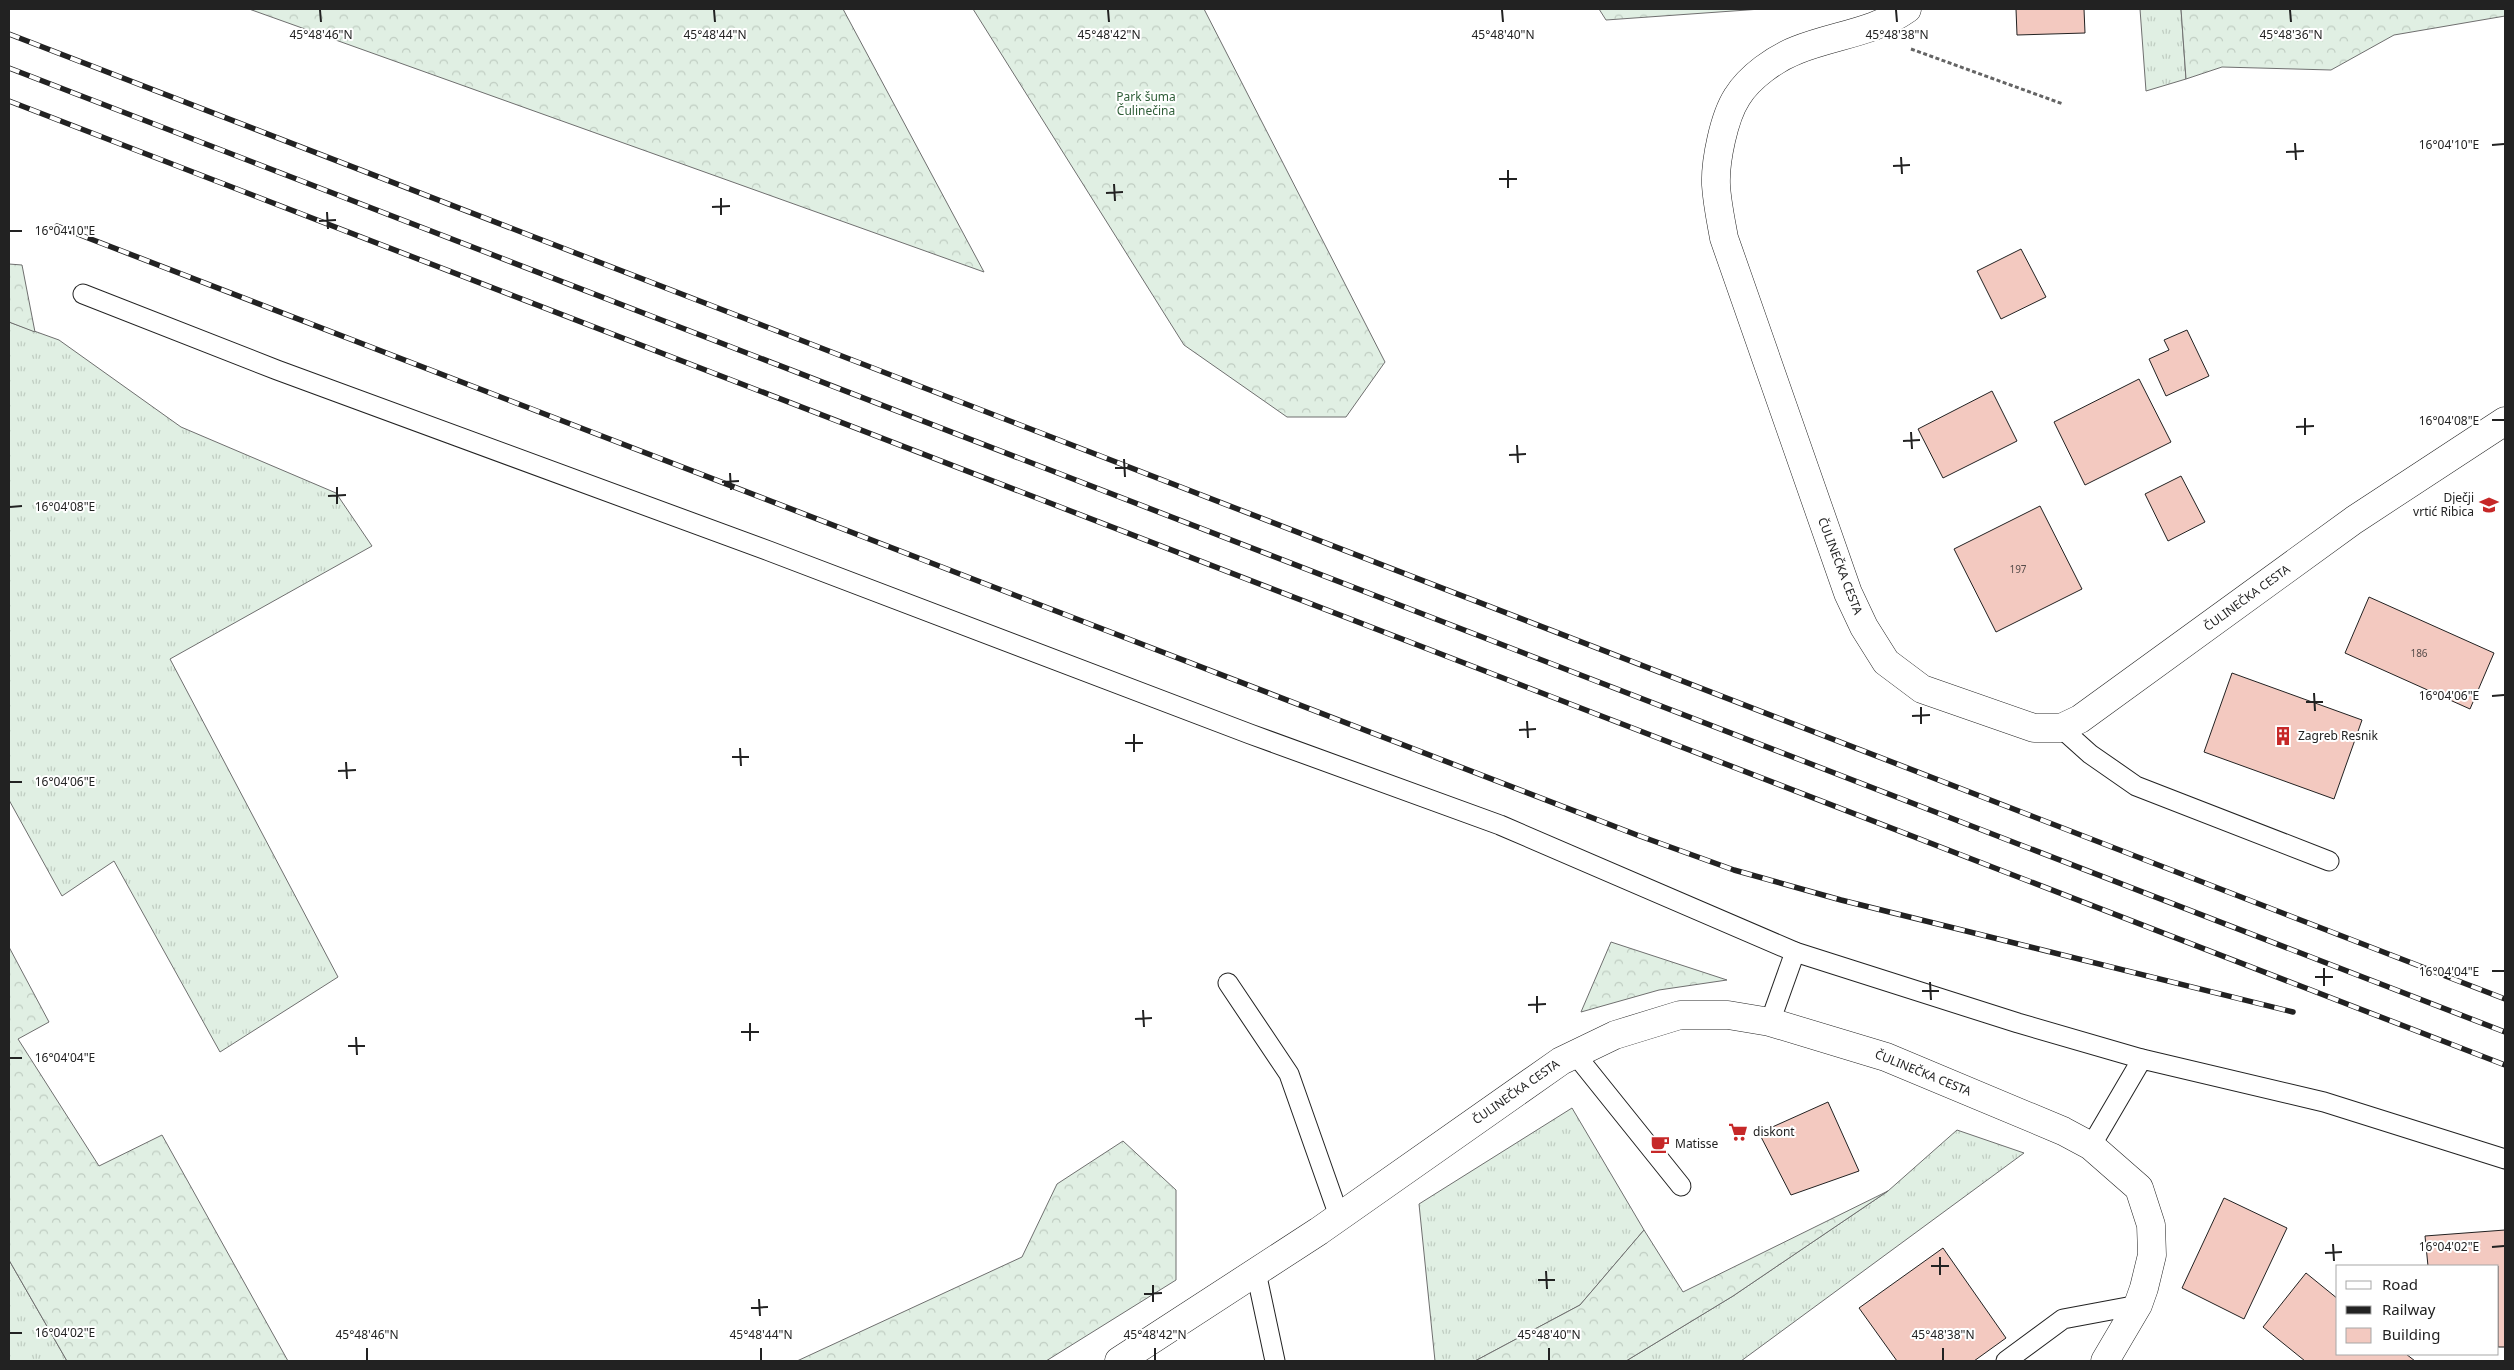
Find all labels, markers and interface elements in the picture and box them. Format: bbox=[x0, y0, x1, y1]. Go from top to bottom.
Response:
text: 45°48'46"N bbox=[289, 26, 353, 43]
text: 45°48'44"N bbox=[683, 26, 747, 43]
text: 45°48'42"N bbox=[1077, 26, 1141, 43]
text: 45°48'40"N bbox=[1471, 26, 1535, 43]
text: 45°48'38"N bbox=[1865, 26, 1929, 43]
text: 45°48'36"N bbox=[2259, 26, 2323, 43]
park label: Park šuma Čulinečina bbox=[1116, 88, 1176, 119]
text: 16°04'10"E bbox=[2419, 136, 2479, 153]
text: 16°04'10"E bbox=[35, 222, 95, 239]
text: 16°04'08"E bbox=[2419, 412, 2479, 429]
place label: Dječji vrtić Ribica bbox=[2413, 489, 2474, 520]
school or university icon: Dječji vrtić Ribica bbox=[2478, 494, 2500, 516]
text: 16°04'08"E bbox=[35, 498, 95, 515]
street label: ČULINEČKA CESTA bbox=[1814, 515, 1867, 617]
street label: ČULINEČKA CESTA bbox=[2200, 560, 2293, 635]
house number: 197 bbox=[2009, 562, 2027, 576]
house number: 186 bbox=[2410, 646, 2428, 660]
text: 16°04'06"E bbox=[2419, 687, 2479, 704]
building icon: Zagreb Resnik bbox=[2272, 725, 2294, 747]
place label: Zagreb Resnik bbox=[2298, 727, 2378, 744]
text: 16°04'06"E bbox=[35, 773, 95, 790]
text: 16°04'04"E bbox=[2419, 963, 2479, 980]
street label: ČULINEČKA CESTA bbox=[1872, 1045, 1974, 1100]
text: 16°04'04"E bbox=[35, 1049, 95, 1066]
street label: ČULINEČKA CESTA bbox=[1469, 1055, 1563, 1128]
supermarket icon: diskont bbox=[1727, 1121, 1749, 1143]
place label: diskont bbox=[1753, 1123, 1795, 1140]
cafe icon: Matisse bbox=[1649, 1133, 1671, 1155]
place label: Matisse bbox=[1675, 1135, 1719, 1152]
text: 16°04'02"E bbox=[2419, 1238, 2479, 1255]
legend bbox=[2336, 1265, 2499, 1355]
text: Road bbox=[2382, 1274, 2418, 1294]
text: Railway bbox=[2382, 1299, 2436, 1319]
text: 16°04'02"E bbox=[35, 1324, 95, 1341]
text: Building bbox=[2382, 1324, 2440, 1344]
text: 45°48'46"N bbox=[335, 1326, 399, 1343]
text: 45°48'44"N bbox=[729, 1326, 793, 1343]
text: 45°48'42"N bbox=[1123, 1326, 1187, 1343]
text: 45°48'40"N bbox=[1517, 1326, 1581, 1343]
text: 45°48'38"N bbox=[1911, 1326, 1975, 1343]

